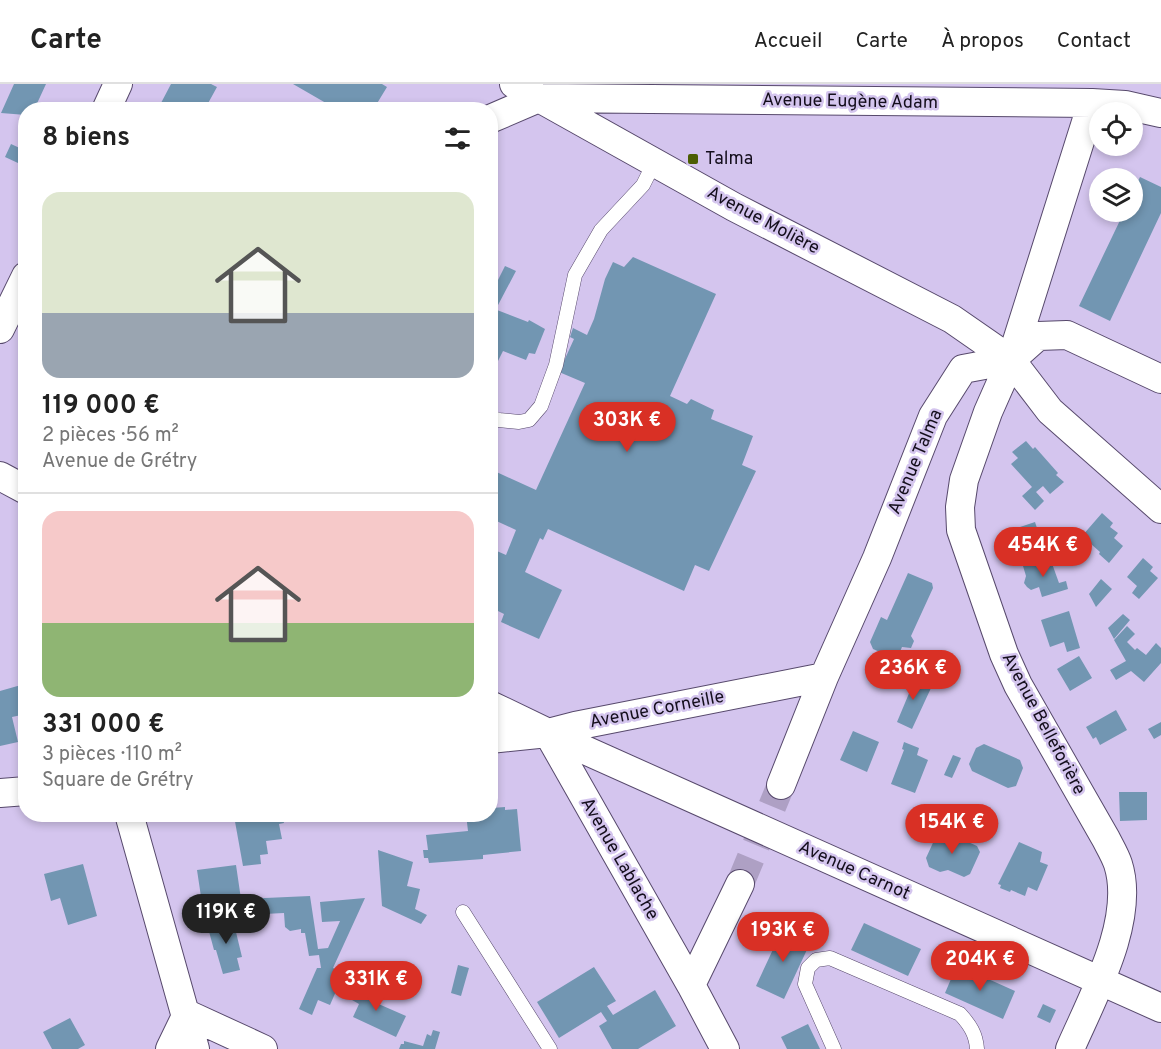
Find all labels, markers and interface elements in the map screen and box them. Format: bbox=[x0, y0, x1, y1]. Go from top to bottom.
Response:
text: Carte bbox=[30, 23, 102, 59]
text: Accueil bbox=[754, 28, 823, 55]
text: Carte bbox=[856, 28, 908, 55]
text: À propos bbox=[941, 28, 1024, 55]
text: Contact bbox=[1057, 28, 1131, 55]
street label: Avenue Eugène Adam bbox=[762, 89, 938, 115]
map controls bbox=[1089, 102, 1143, 222]
button: locate bbox=[1089, 102, 1143, 156]
text: 8 biens bbox=[42, 122, 130, 155]
icon: filters bbox=[441, 122, 474, 155]
place label: Talma bbox=[705, 148, 753, 171]
marker: Talma bbox=[686, 152, 700, 166]
button: layers bbox=[1089, 168, 1143, 222]
street label: Avenue Molière bbox=[703, 182, 823, 260]
icon: home bbox=[204, 231, 312, 339]
text: 119 000 € bbox=[42, 390, 160, 423]
pin: 303K € bbox=[578, 402, 676, 453]
street label: Avenue Talma bbox=[884, 406, 948, 518]
text: 303K € bbox=[593, 408, 661, 434]
text: 2 pièces · 56 m² bbox=[42, 423, 179, 449]
text: Avenue de Grétry bbox=[42, 449, 197, 475]
pin: 454K € bbox=[994, 527, 1092, 578]
text: 454K € bbox=[1008, 533, 1078, 559]
icon: home bbox=[204, 550, 312, 658]
street label: Avenue Belleforière bbox=[996, 649, 1090, 799]
pin: 236K € bbox=[864, 650, 962, 701]
text: 236K € bbox=[879, 656, 947, 682]
street label: Avenue Corneille bbox=[588, 686, 726, 734]
text: 331 000 € bbox=[42, 709, 165, 742]
text: 3 pièces · 110 m² bbox=[42, 742, 182, 768]
text: Square de Grétry bbox=[42, 768, 194, 794]
street label: Avenue Lablache bbox=[575, 794, 663, 924]
pin: 154K € bbox=[903, 804, 1001, 855]
text: 154K € bbox=[919, 810, 985, 836]
street label: Avenue Carnot bbox=[795, 836, 913, 906]
pin: 119K € bbox=[177, 894, 275, 945]
text: 119K € bbox=[196, 900, 256, 926]
pin: 193K € bbox=[734, 912, 832, 963]
text: 193K € bbox=[751, 918, 815, 944]
pin: 204K € bbox=[931, 941, 1029, 992]
text: 204K € bbox=[945, 947, 1015, 973]
pin: 331K € bbox=[327, 961, 425, 1012]
text: 331K € bbox=[344, 967, 408, 993]

